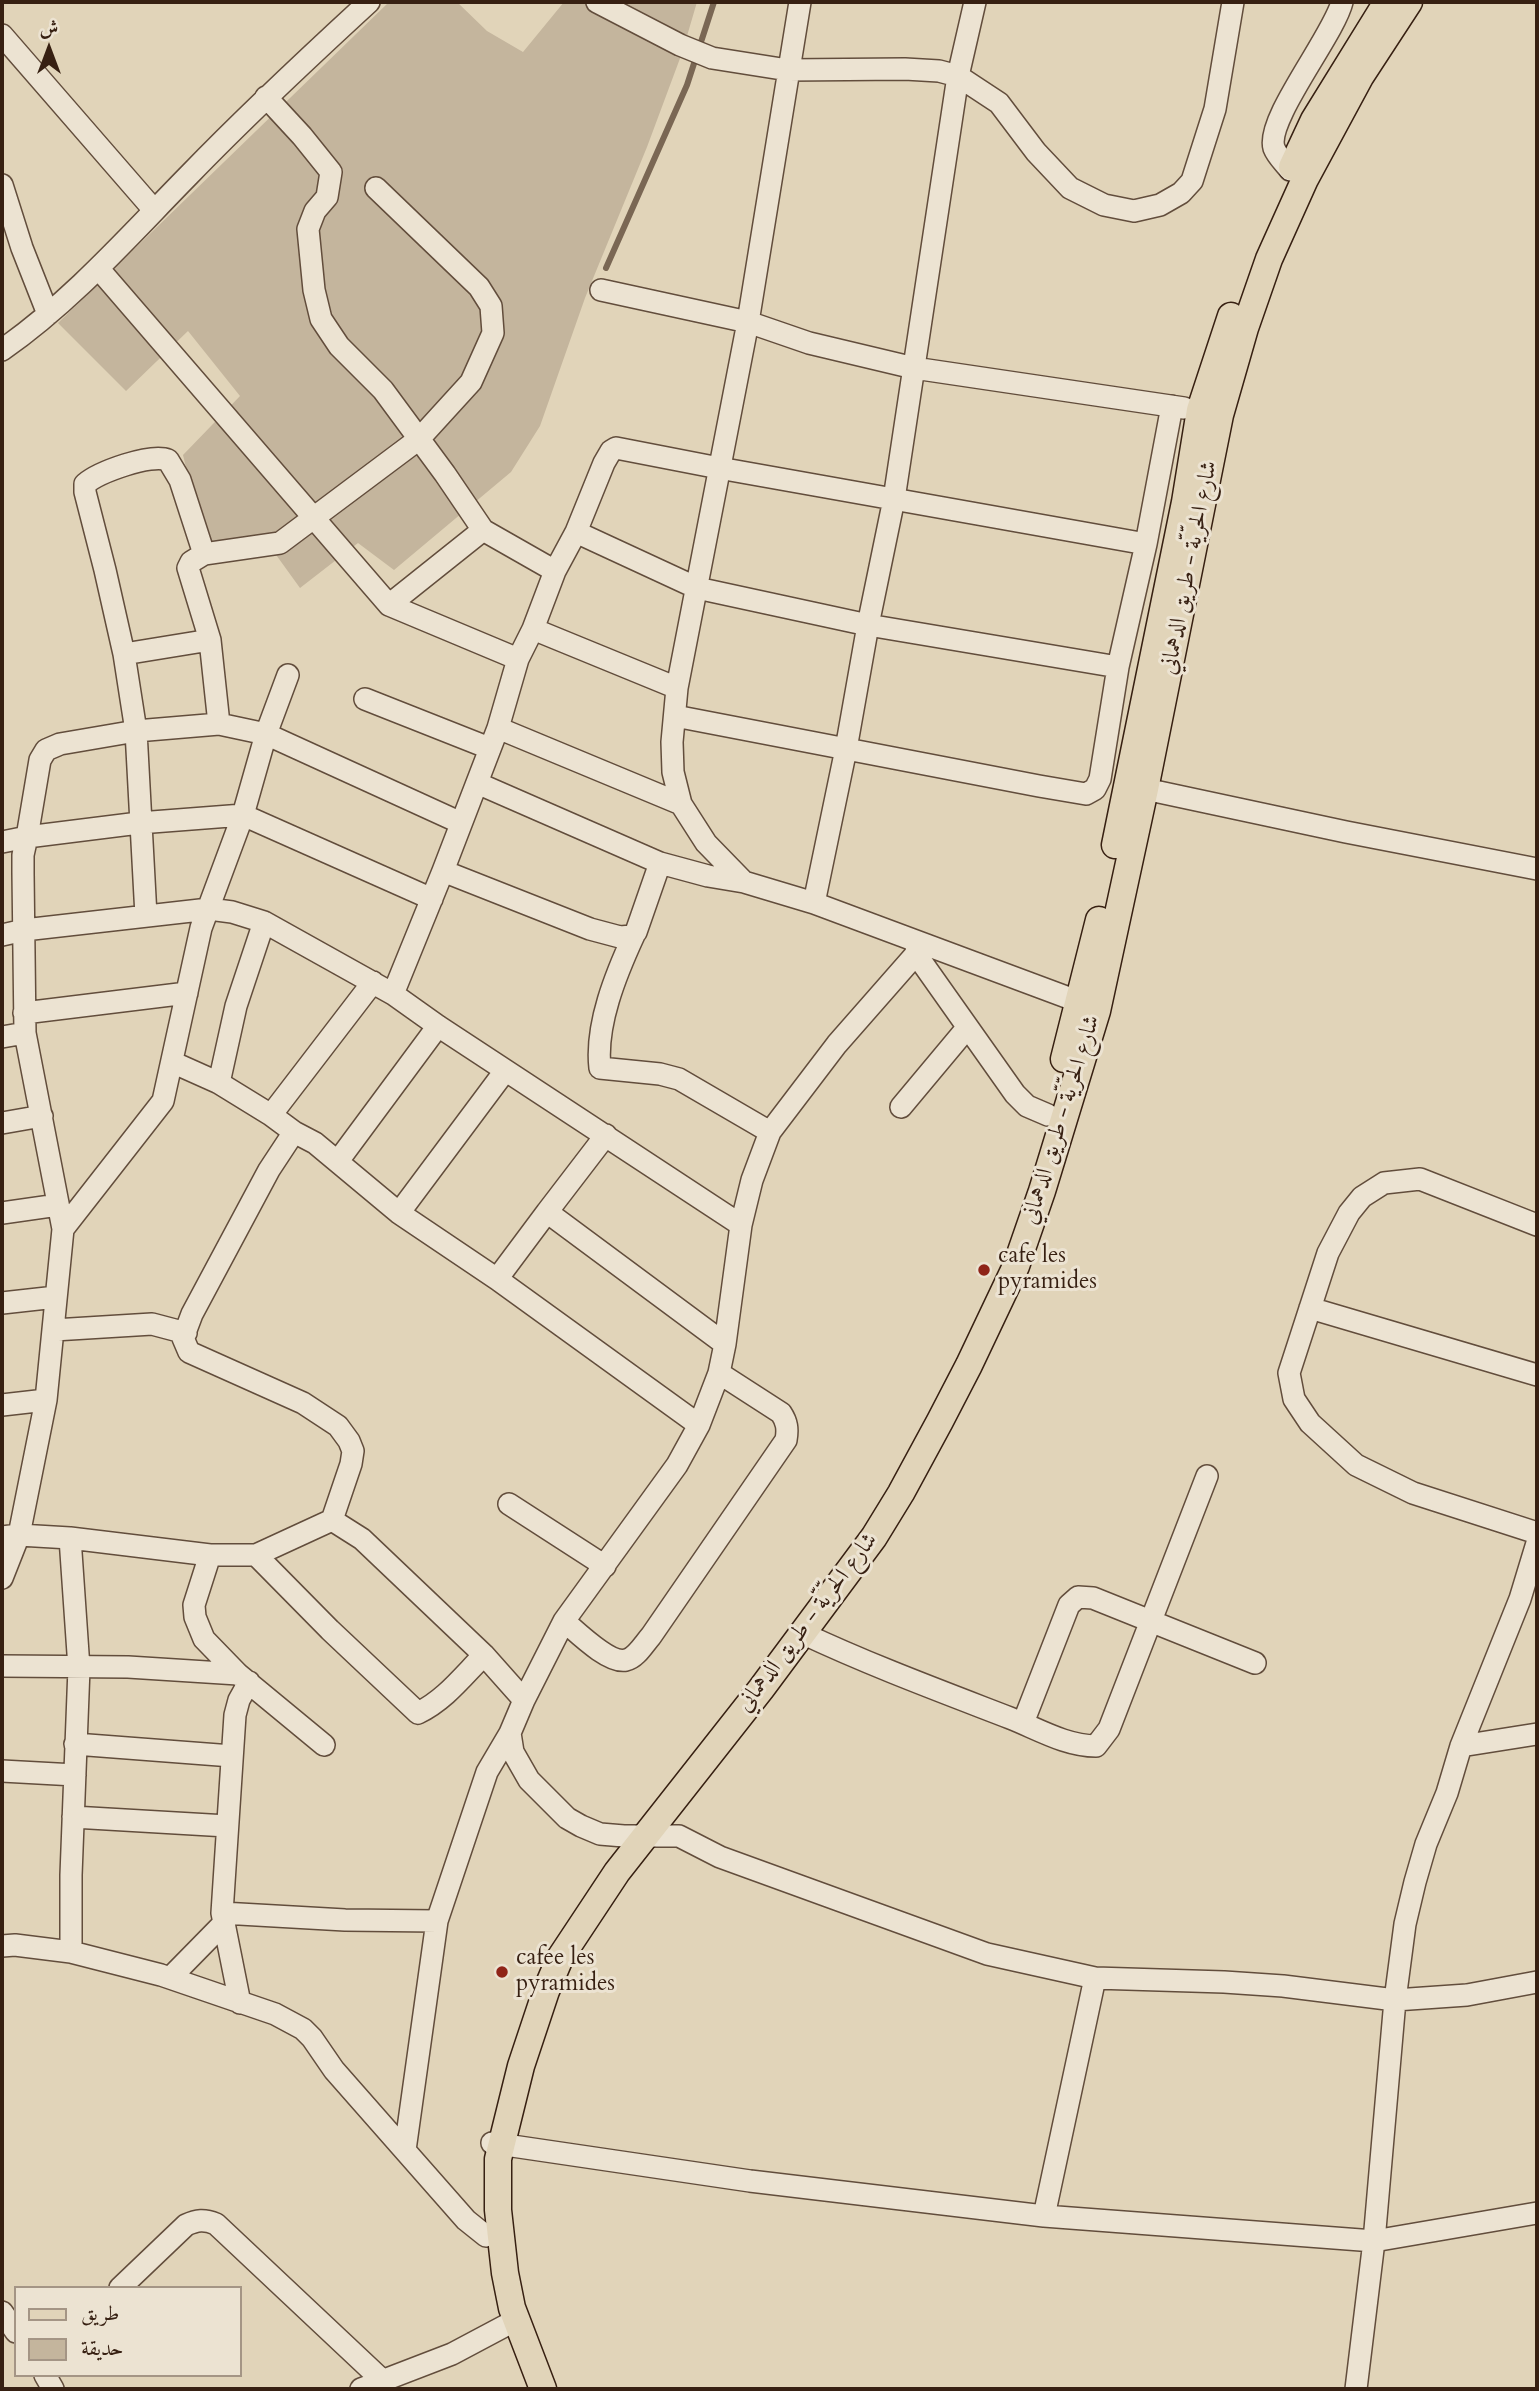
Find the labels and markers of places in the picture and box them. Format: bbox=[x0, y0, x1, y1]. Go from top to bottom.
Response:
place label: cafe les pyramides bbox=[998, 1243, 1097, 1297]
marker: cafe les pyramides bbox=[976, 1262, 992, 1278]
place label: cafee les pyramides bbox=[516, 1945, 615, 1999]
marker: cafee les pyramides bbox=[494, 1964, 510, 1980]

